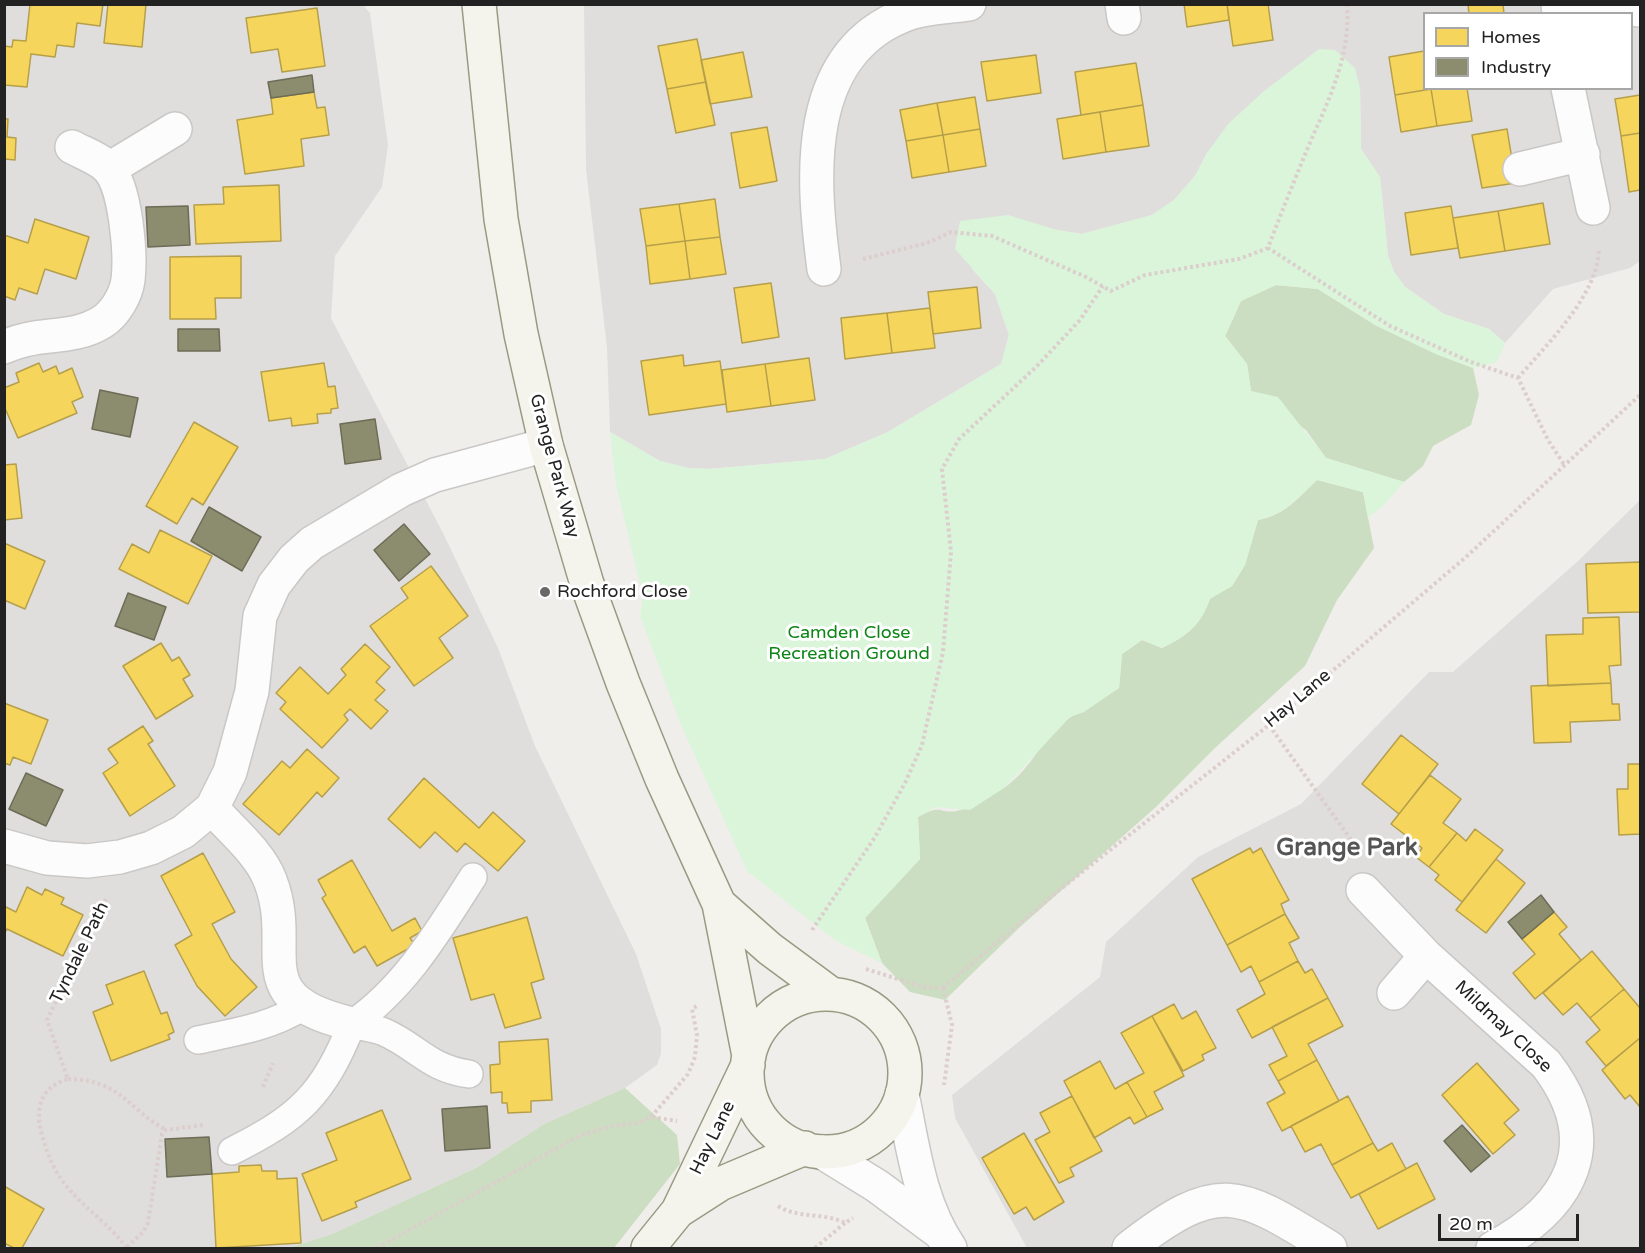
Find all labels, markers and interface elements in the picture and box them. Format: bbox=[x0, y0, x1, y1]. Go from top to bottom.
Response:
legend bbox=[1423, 12, 1633, 90]
text: Homes bbox=[1481, 26, 1541, 48]
text: Industry bbox=[1481, 56, 1551, 78]
street label: Grange Park Way bbox=[524, 392, 584, 540]
place label: Rochford Close bbox=[557, 581, 688, 603]
marker: Rochford Close bbox=[538, 585, 552, 599]
park label: Camden Close Recreation Ground bbox=[768, 622, 930, 664]
street label: Hay Lane bbox=[1261, 665, 1335, 733]
district label: Grange Park bbox=[1276, 835, 1418, 863]
street label: Tyndale Path bbox=[46, 899, 114, 1007]
street label: Mildmay Close bbox=[1450, 976, 1556, 1078]
street label: Hay Lane bbox=[686, 1098, 740, 1178]
scale bar bbox=[1441, 1202, 1582, 1240]
text: 20 m bbox=[1449, 1213, 1493, 1235]

